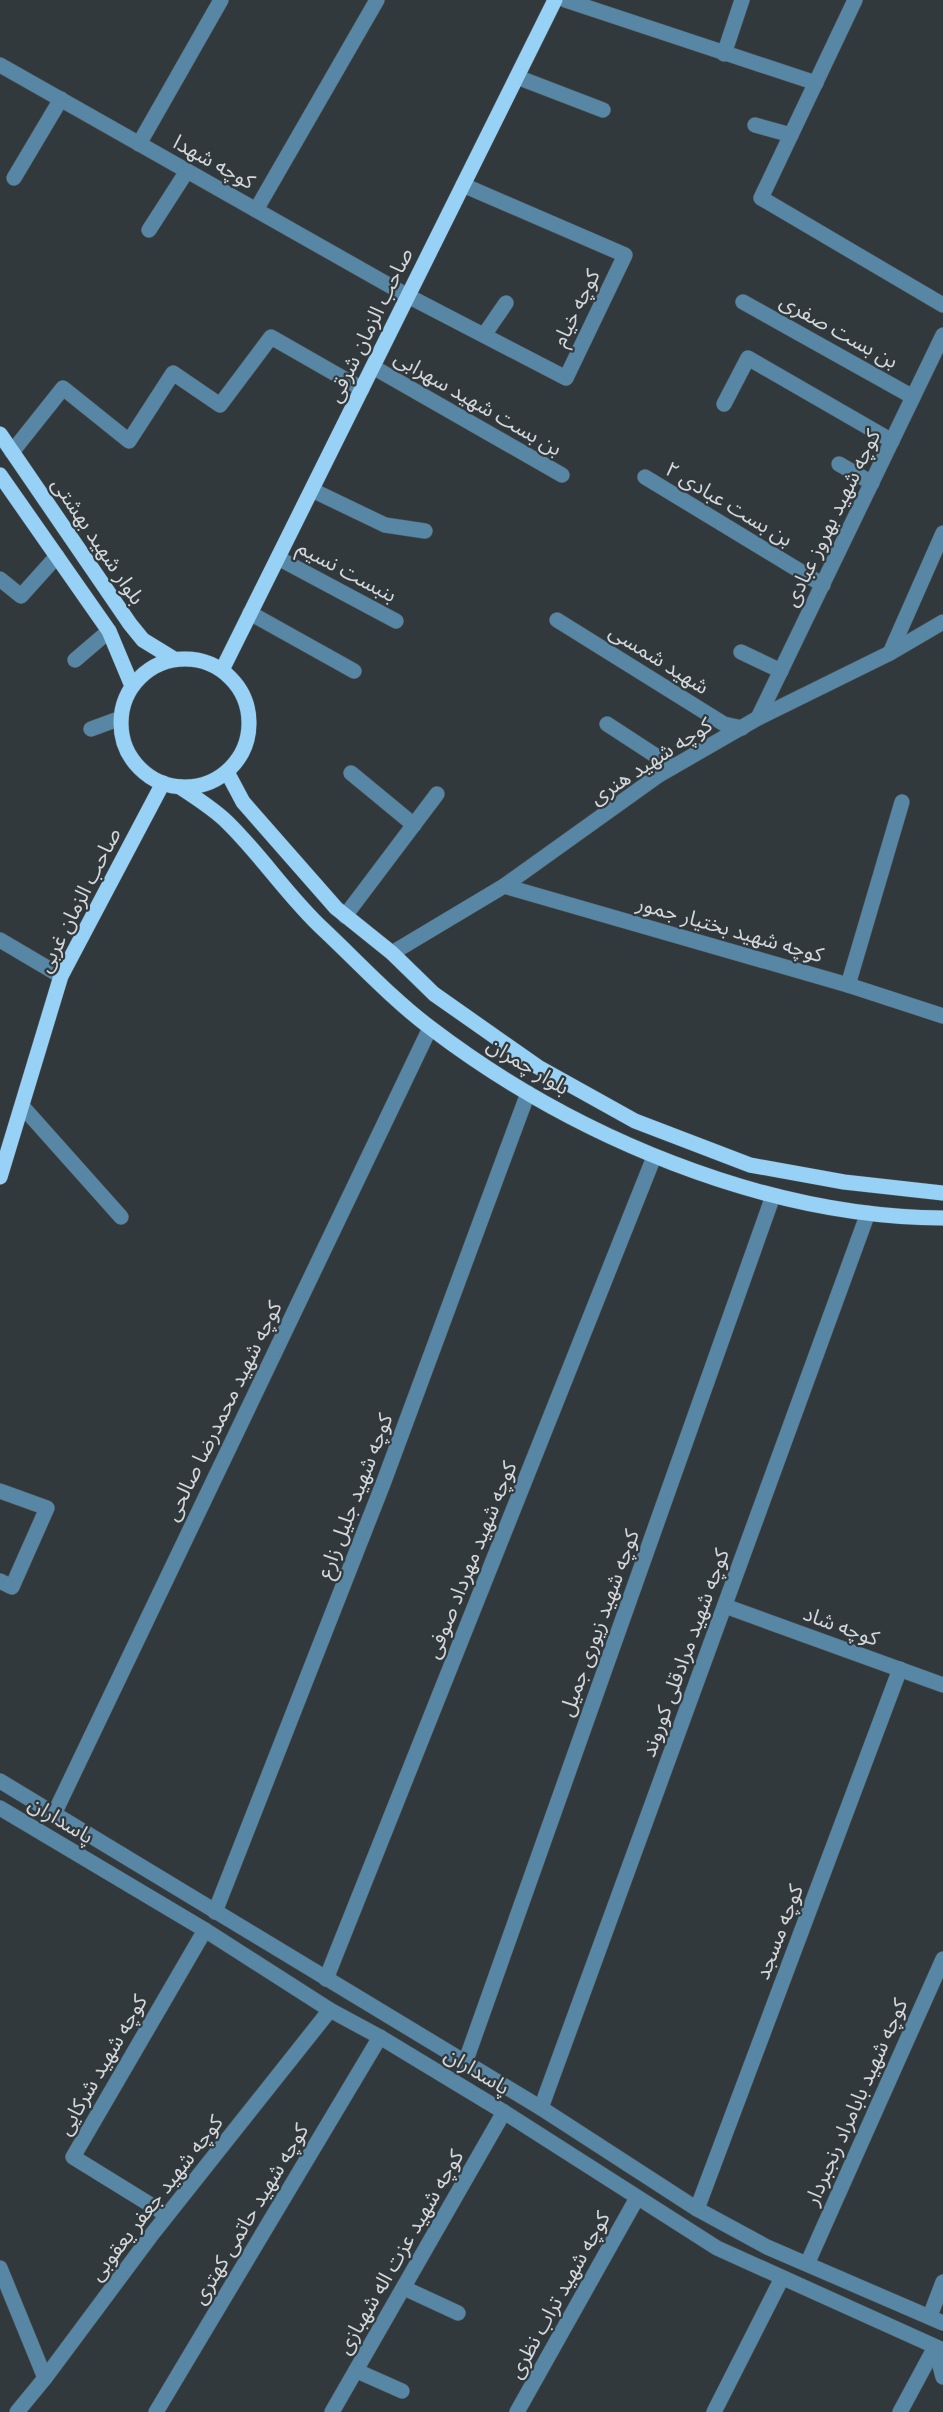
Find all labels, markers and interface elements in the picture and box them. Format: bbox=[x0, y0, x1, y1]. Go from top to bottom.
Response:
street label: کوچه شهدا bbox=[169, 127, 261, 195]
street label: صاحب الزمان شرقی bbox=[320, 243, 419, 407]
street label: کوچه خیام bbox=[544, 264, 609, 352]
street label: بن بست صفری bbox=[775, 286, 904, 374]
street label: بن بست شهید سهرابی bbox=[389, 343, 568, 462]
street label: کوچه شهید بهروز عبادی bbox=[776, 424, 886, 611]
street label: بن بست عبادی ۲ bbox=[661, 454, 799, 552]
street label: بلوار شهید بهشتی bbox=[46, 471, 152, 610]
street label: بنبست نسیم bbox=[292, 532, 402, 610]
street label: شهید شمسی bbox=[604, 616, 715, 700]
street label: کوچه شهید هنری bbox=[584, 710, 717, 810]
street label: صاحب الزمان غربی bbox=[30, 822, 127, 977]
street label: کوچه شهید بختیار جمور bbox=[633, 888, 827, 968]
street label: بلوار چمران bbox=[482, 1030, 575, 1101]
street label: کوچه شهید محمدرضا صالحی bbox=[157, 1296, 288, 1525]
street label: کوچه شهید جلیل زارع bbox=[310, 1409, 400, 1583]
street label: کوچه شهید مهرداد صوفی bbox=[418, 1457, 523, 1662]
street label: کوچه شهید زیوری جمیل bbox=[551, 1525, 645, 1720]
street label: کوچه شهید مرادقلی کوروند bbox=[633, 1544, 735, 1761]
street label: کوچه شاد bbox=[800, 1598, 883, 1652]
street label: پاسداران bbox=[24, 1789, 99, 1850]
street label: کوچه مسجد bbox=[747, 1880, 809, 1983]
street label: کوچه شهید شرکایی bbox=[50, 1989, 153, 2140]
street label: کوچه شهید بابامراد رنجبردار bbox=[797, 1994, 913, 2210]
street label: پاسداران bbox=[440, 2040, 515, 2101]
street label: کوچه شهید جعفر یعقوبی bbox=[82, 2109, 229, 2286]
street label: کوچه شهید حاتمی کهتری bbox=[184, 2118, 314, 2309]
street label: کوچه شهید عزت اله شهبازی bbox=[329, 2144, 469, 2359]
street label: کوچه شهید تراب نظری bbox=[501, 2206, 616, 2383]

